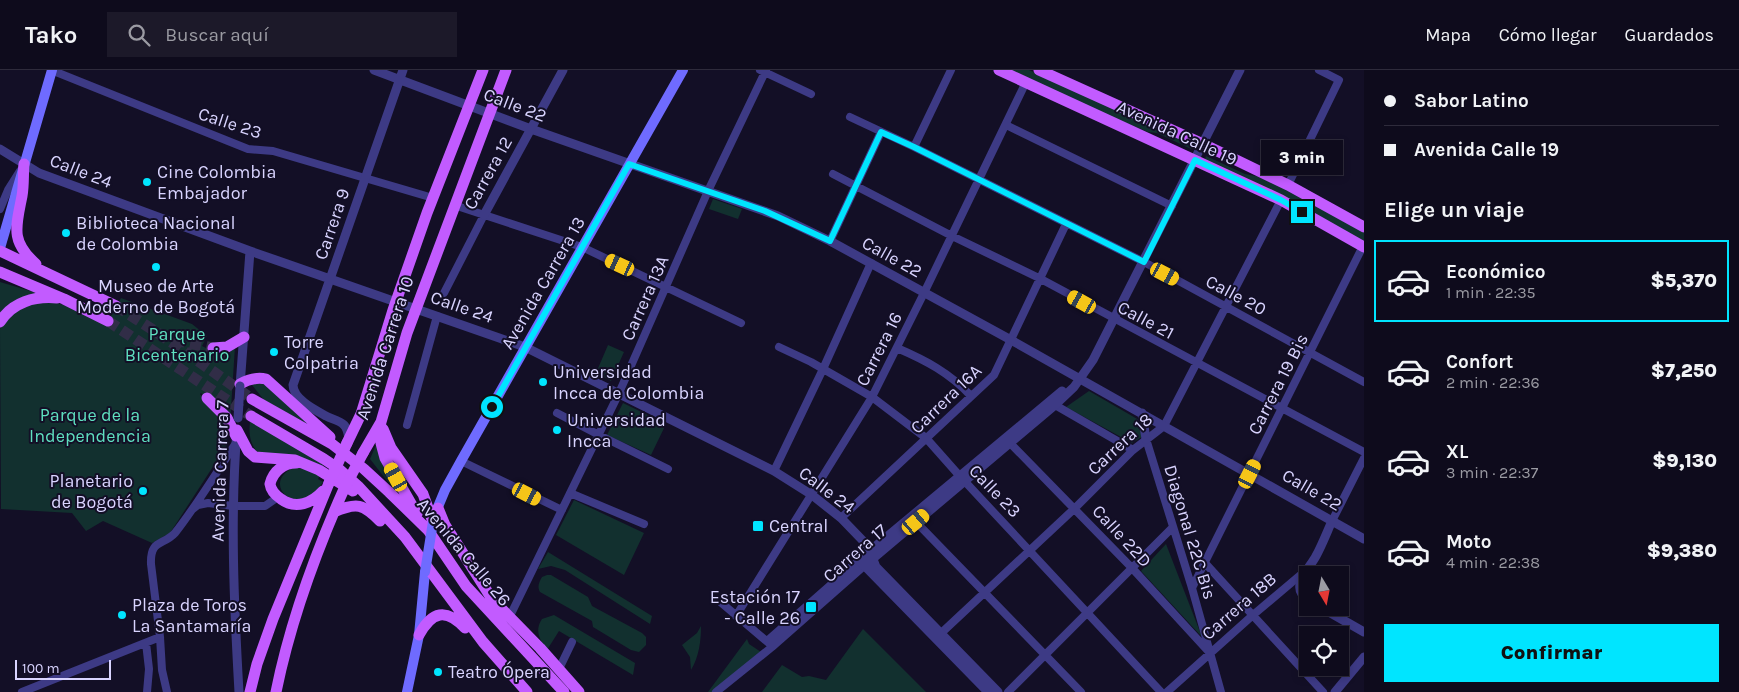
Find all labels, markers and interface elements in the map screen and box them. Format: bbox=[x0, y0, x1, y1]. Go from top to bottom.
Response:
search box bbox=[107, 12, 457, 57]
text: Tako bbox=[25, 21, 77, 49]
icon: search bbox=[125, 21, 153, 49]
text: Buscar aquí bbox=[165, 24, 269, 46]
text: Mapa bbox=[1425, 24, 1471, 46]
text: Cómo llegar bbox=[1499, 24, 1597, 46]
text: Guardados bbox=[1625, 24, 1714, 46]
street label: Calle 22 bbox=[481, 83, 549, 127]
text: Sabor Latino bbox=[1414, 90, 1529, 112]
street label: Avenida Calle 19 bbox=[1113, 96, 1241, 170]
street label: Calle 23 bbox=[195, 102, 265, 144]
street label: Carrera 12 bbox=[459, 133, 517, 213]
text: Avenida Calle 19 bbox=[1414, 139, 1559, 161]
callout: 3 min bbox=[1261, 140, 1343, 174]
text: 3 min bbox=[1279, 148, 1325, 167]
street label: Calle 24 bbox=[47, 149, 115, 193]
place label: Cine Colombia Embajador bbox=[157, 161, 276, 204]
marker: Cine Colombia Embajador bbox=[141, 176, 153, 188]
street label: Carrera 9 bbox=[309, 185, 355, 263]
text: Elige un viaje bbox=[1384, 197, 1524, 223]
route end bbox=[1291, 201, 1313, 223]
place label: Biblioteca Nacional de Colombia bbox=[76, 212, 235, 255]
street label: Avenida Carrera 13 bbox=[496, 213, 590, 353]
marker: Biblioteca Nacional de Colombia bbox=[60, 227, 72, 239]
street label: Calle 22 bbox=[858, 232, 926, 282]
car bbox=[603, 252, 636, 278]
street label: Carrera 13A bbox=[616, 252, 674, 344]
icon: car bbox=[1386, 259, 1431, 304]
car bbox=[1148, 260, 1181, 288]
marker: Museo de Arte Moderno de Bogotá bbox=[150, 261, 162, 273]
text: Económico bbox=[1446, 261, 1546, 283]
street label: Calle 20 bbox=[1202, 270, 1270, 320]
text: $5,370 bbox=[1650, 270, 1717, 292]
street label: Avenida Carrera 10 bbox=[351, 273, 419, 423]
place label: Museo de Arte Moderno de Bogotá bbox=[77, 275, 235, 318]
text: 1 min · 22:35 bbox=[1446, 283, 1536, 302]
street label: Calle 24 bbox=[428, 286, 496, 328]
car bbox=[1065, 288, 1098, 316]
street label: Calle 21 bbox=[1114, 296, 1178, 344]
street label: Carrera 16 bbox=[851, 308, 907, 390]
park label: Parque Bicentenario bbox=[125, 323, 229, 366]
street label: Carrera 19 Bis bbox=[1243, 330, 1313, 438]
place label: Torre Colpatria bbox=[284, 331, 359, 374]
marker: Torre Colpatria bbox=[268, 346, 280, 358]
icon: car bbox=[1386, 349, 1431, 394]
text: Confort bbox=[1446, 351, 1513, 373]
street label: Carrera 16A bbox=[906, 360, 986, 438]
text: $7,250 bbox=[1651, 360, 1717, 382]
place label: Universidad Incca de Colombia bbox=[553, 361, 704, 404]
text: 2 min · 22:36 bbox=[1446, 373, 1540, 392]
marker: Universidad Incca de Colombia bbox=[537, 376, 549, 388]
route start bbox=[481, 396, 503, 418]
street label: Avenida Carrera 7 bbox=[207, 399, 233, 542]
park label: Parque de la Independencia bbox=[29, 404, 151, 447]
street label: Carrera 18 bbox=[1083, 408, 1157, 480]
place label: Universidad Incca bbox=[567, 409, 666, 452]
marker: Universidad Incca bbox=[551, 424, 563, 436]
icon: car bbox=[1386, 439, 1431, 484]
text: XL bbox=[1446, 441, 1468, 463]
text: $9,130 bbox=[1652, 450, 1717, 472]
car bbox=[1236, 457, 1263, 491]
car bbox=[382, 460, 409, 494]
street label: Calle 23 bbox=[964, 460, 1026, 522]
street label: Calle 24 bbox=[794, 462, 860, 518]
street label: Diagonal 22C Bis bbox=[1159, 462, 1221, 602]
text: 3 min · 22:37 bbox=[1446, 463, 1538, 482]
street label: Calle 22 bbox=[1278, 464, 1346, 516]
place label: Planetario de Bogotá bbox=[50, 470, 133, 513]
car bbox=[510, 481, 543, 507]
marker: Planetario de Bogotá bbox=[137, 485, 149, 497]
street label: Avenida Calle 26 bbox=[412, 493, 516, 611]
street label: Calle 22D bbox=[1088, 500, 1156, 572]
car bbox=[899, 507, 932, 537]
place label: Central bbox=[769, 515, 828, 537]
marker: Central bbox=[751, 519, 765, 533]
street label: Carrera 17 bbox=[818, 519, 892, 587]
icon: car bbox=[1386, 529, 1431, 574]
text: Moto bbox=[1446, 531, 1492, 553]
text: $9,380 bbox=[1647, 540, 1717, 562]
text: 4 min · 22:38 bbox=[1446, 553, 1540, 572]
north arrow bbox=[1299, 566, 1349, 616]
map controls bbox=[1299, 566, 1349, 676]
street label: Carrera 18B bbox=[1197, 567, 1281, 645]
place label: Estación 17 - Calle 26 bbox=[710, 586, 801, 629]
place label: Plaza de Toros La Santamaría bbox=[132, 594, 251, 637]
marker: Estación 17 - Calle 26 bbox=[804, 600, 818, 614]
marker: Plaza de Toros La Santamaría bbox=[116, 609, 128, 621]
button: Confirmar bbox=[1384, 624, 1719, 682]
button: locate bbox=[1299, 626, 1349, 676]
scale bar bbox=[15, 657, 111, 680]
text: 100 m bbox=[22, 660, 60, 677]
place label: Teatro Ópera bbox=[448, 660, 550, 683]
marker: Teatro Ópera bbox=[432, 666, 444, 678]

